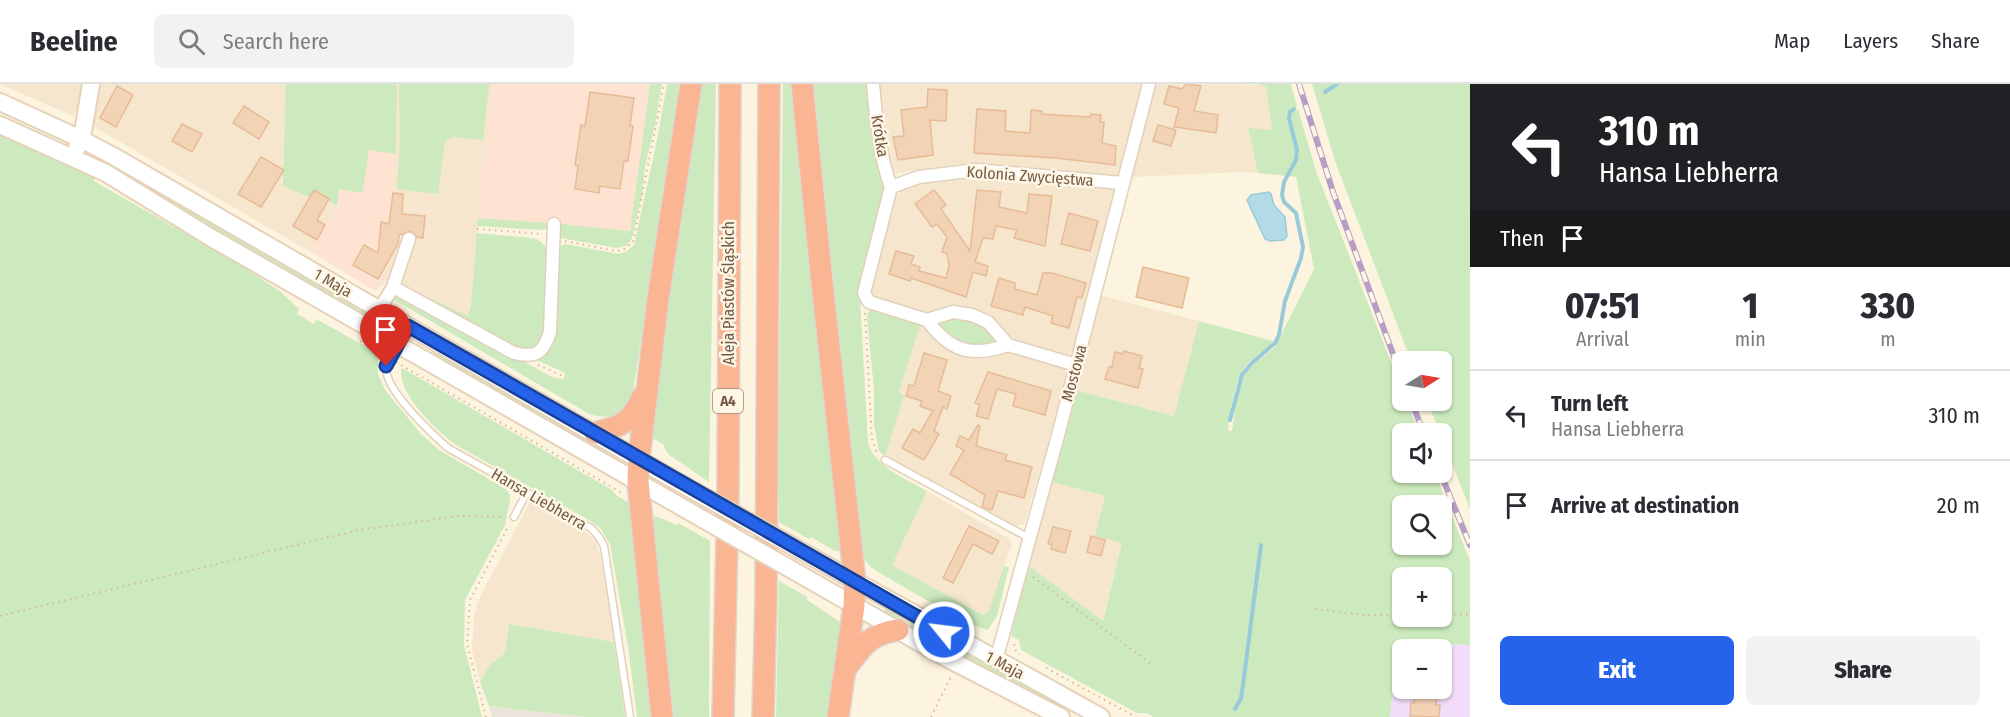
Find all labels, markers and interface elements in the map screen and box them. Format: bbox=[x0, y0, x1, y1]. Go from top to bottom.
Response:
search box bbox=[154, 14, 574, 68]
text: Beeline bbox=[30, 25, 118, 58]
icon: search bbox=[175, 25, 208, 58]
text: Search here bbox=[223, 28, 329, 55]
text: Map bbox=[1774, 28, 1810, 54]
text: Layers bbox=[1843, 28, 1898, 54]
text: Share bbox=[1931, 28, 1980, 54]
text: 310 m bbox=[1599, 106, 1700, 156]
icon: left bbox=[1500, 108, 1578, 186]
street label: Krótka bbox=[867, 114, 893, 159]
text: Hansa Liebherra bbox=[1599, 157, 1779, 189]
street label: Kolonia Zwycięstwa bbox=[966, 162, 1094, 190]
street label: Aleja Piastów Śląskich bbox=[719, 221, 739, 365]
icon: arrive bbox=[1556, 222, 1589, 255]
text: Then bbox=[1500, 225, 1544, 252]
street label: 1 Maja bbox=[311, 265, 356, 302]
text: 07:51 bbox=[1565, 284, 1640, 328]
text: 1 bbox=[1743, 284, 1758, 328]
text: 330 bbox=[1861, 284, 1915, 328]
pin bbox=[360, 304, 411, 366]
icon: arrive bbox=[369, 313, 402, 346]
text: Arrival bbox=[1576, 327, 1629, 351]
text: min bbox=[1735, 327, 1766, 351]
text: m bbox=[1880, 327, 1896, 351]
street label: Mostowa bbox=[1057, 342, 1091, 404]
north arrow bbox=[1392, 351, 1452, 411]
map controls bbox=[1392, 351, 1452, 699]
road number: A4 bbox=[713, 389, 743, 413]
text: Turn left bbox=[1551, 390, 1629, 417]
icon: left bbox=[1500, 399, 1533, 432]
text: 310 m bbox=[1928, 402, 1980, 429]
text: Hansa Liebherra bbox=[1551, 417, 1684, 441]
button: sound bbox=[1392, 423, 1452, 483]
street label: Hansa Liebherra bbox=[488, 464, 590, 534]
icon: arrive bbox=[1500, 489, 1533, 522]
text: Arrive at destination bbox=[1551, 492, 1739, 519]
text: 20 m bbox=[1937, 492, 1980, 519]
button: search bbox=[1392, 495, 1452, 555]
button: + bbox=[1392, 567, 1452, 627]
position arrow bbox=[912, 600, 976, 664]
button: Exit bbox=[1500, 636, 1734, 705]
button: Share bbox=[1746, 636, 1980, 705]
button: − bbox=[1392, 639, 1452, 699]
street label: 1 Maja bbox=[982, 647, 1028, 683]

